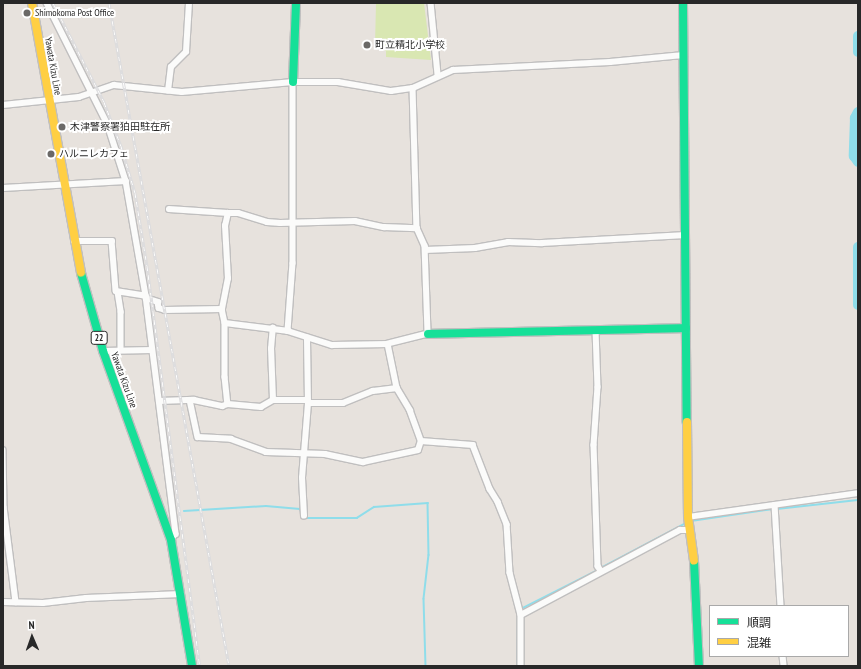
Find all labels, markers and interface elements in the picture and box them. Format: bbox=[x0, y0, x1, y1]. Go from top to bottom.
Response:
place label: Shimokoma Post Office bbox=[35, 7, 114, 19]
marker: Shimokoma Post Office bbox=[22, 8, 32, 18]
street label: Yawata Kizu Line bbox=[42, 36, 64, 96]
place label: 町立精北小学校 bbox=[375, 39, 445, 51]
marker: 町立精北小学校 bbox=[362, 40, 372, 50]
place label: 木津警察署狛田駐在所 bbox=[70, 121, 170, 133]
marker: 木津警察署狛田駐在所 bbox=[57, 122, 67, 132]
place label: ハルニレカフェ bbox=[59, 148, 129, 160]
marker: ハルニレカフェ bbox=[46, 149, 56, 159]
road number: 22 bbox=[90, 331, 108, 345]
street label: Yawata Kizu Line bbox=[108, 350, 140, 410]
legend bbox=[709, 605, 849, 657]
text: 順調 bbox=[747, 615, 771, 630]
north arrow bbox=[12, 617, 52, 657]
text: N bbox=[28, 618, 35, 632]
text: 混雑 bbox=[747, 635, 771, 650]

